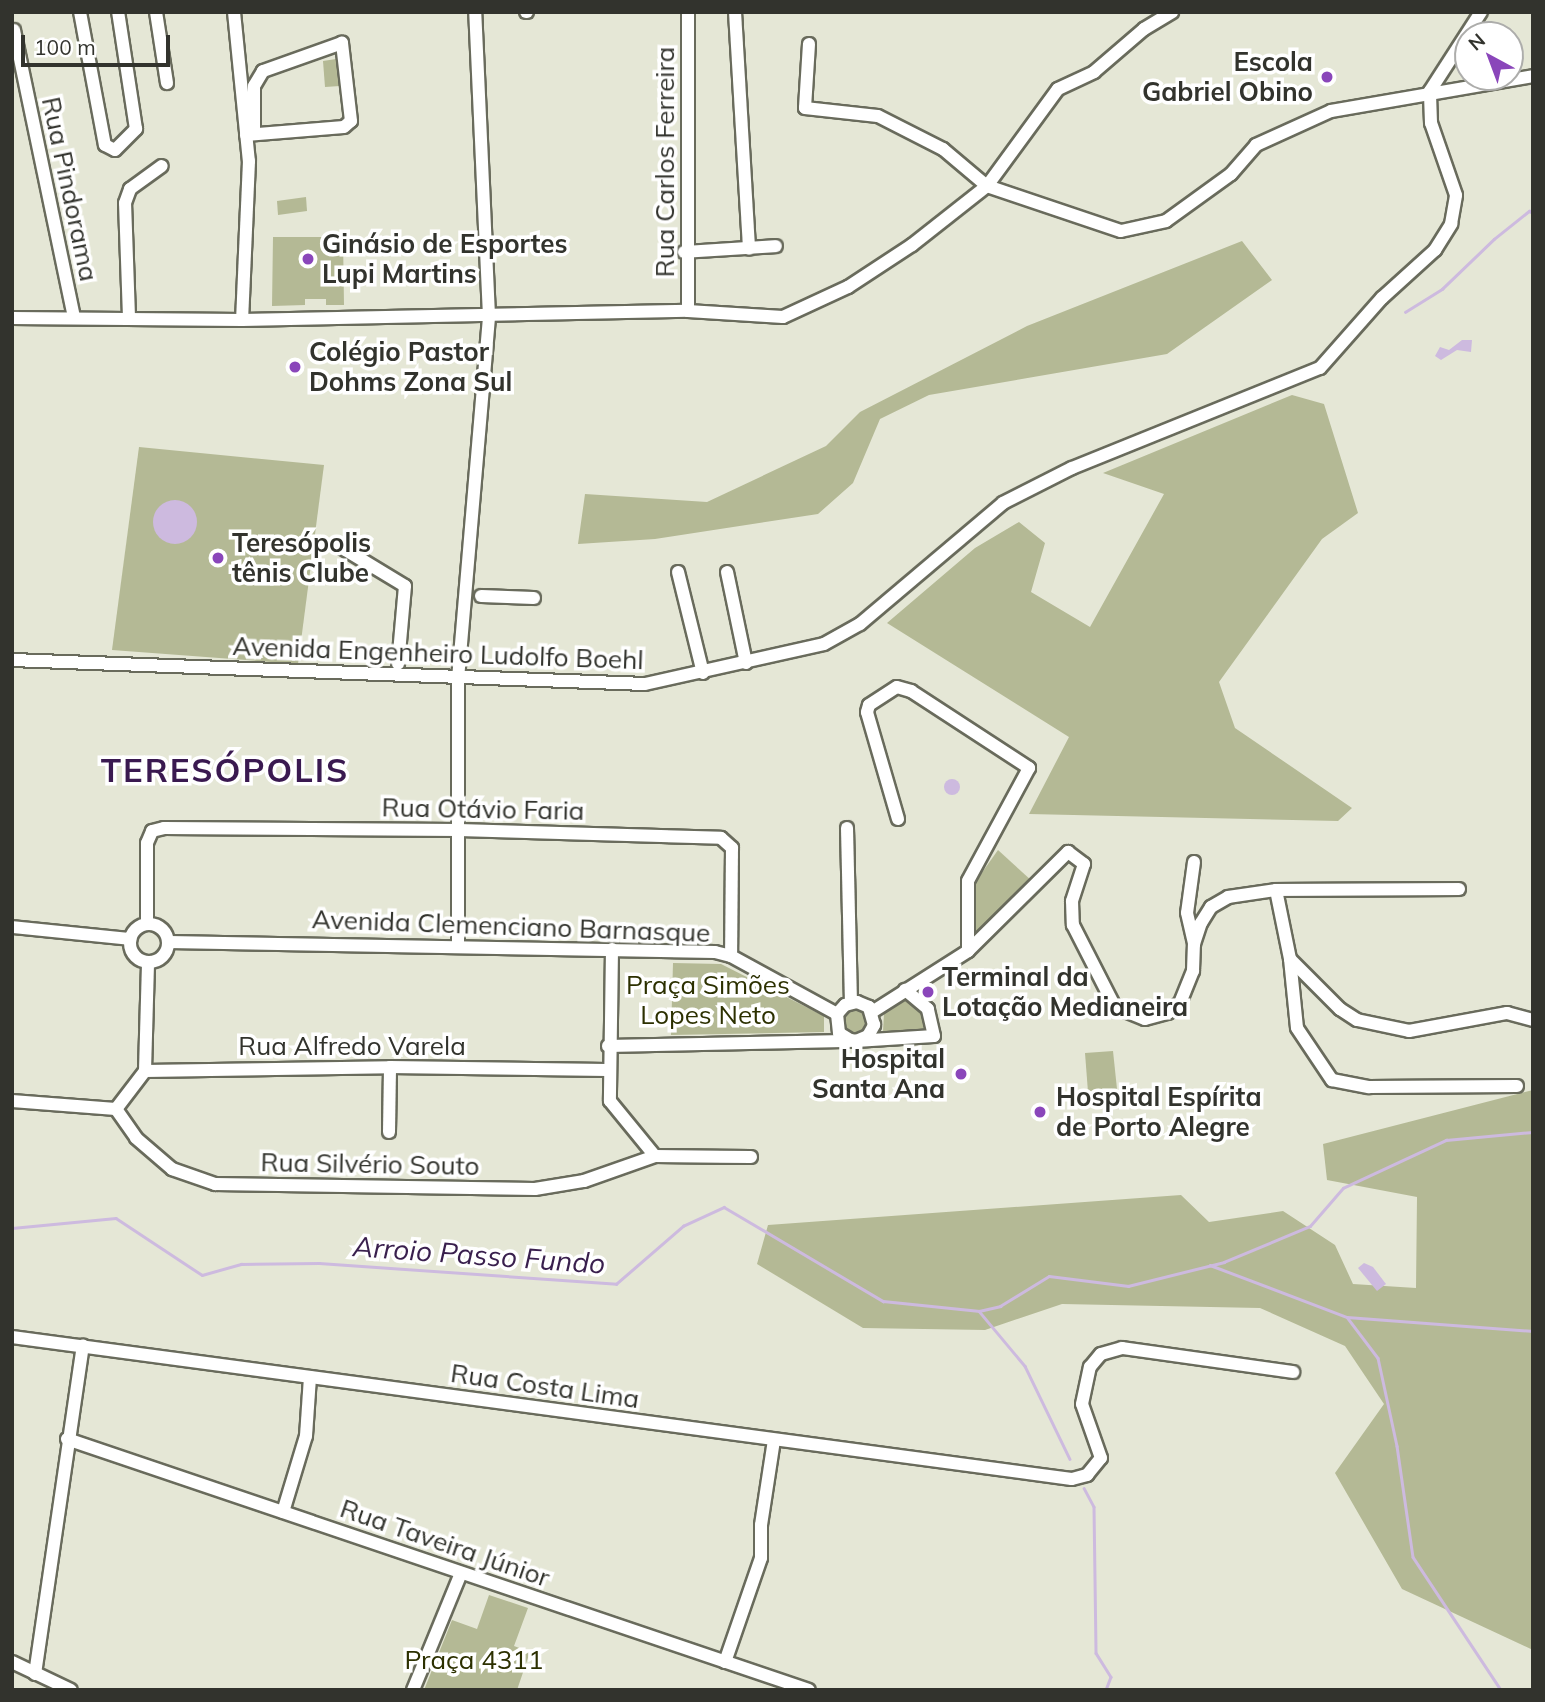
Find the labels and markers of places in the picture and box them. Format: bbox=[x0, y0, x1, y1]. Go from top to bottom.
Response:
place label: Escola Gabriel Obino bbox=[1142, 46, 1313, 108]
marker: Escola Gabriel Obino bbox=[1319, 69, 1335, 85]
place label: Ginásio de Esportes Lupi Martins bbox=[322, 228, 567, 290]
marker: Ginásio de Esportes Lupi Martins bbox=[300, 251, 316, 267]
place label: Colégio Pastor Dohms Zona Sul bbox=[309, 336, 512, 398]
marker: Colégio Pastor Dohms Zona Sul bbox=[287, 359, 303, 375]
place label: Teresópolis tênis Clube bbox=[232, 527, 371, 588]
marker: Teresópolis tênis Clube bbox=[210, 550, 226, 566]
place label: Terminal da Lotação Medianeira bbox=[942, 961, 1188, 1023]
marker: Terminal da Lotação Medianeira bbox=[920, 984, 936, 1000]
place label: Hospital Santa Ana bbox=[812, 1043, 945, 1104]
marker: Hospital Santa Ana bbox=[951, 1064, 971, 1084]
place label: Hospital Espírita de Porto Alegre bbox=[1056, 1081, 1262, 1142]
marker: Hospital Espírita de Porto Alegre bbox=[1030, 1102, 1050, 1122]

